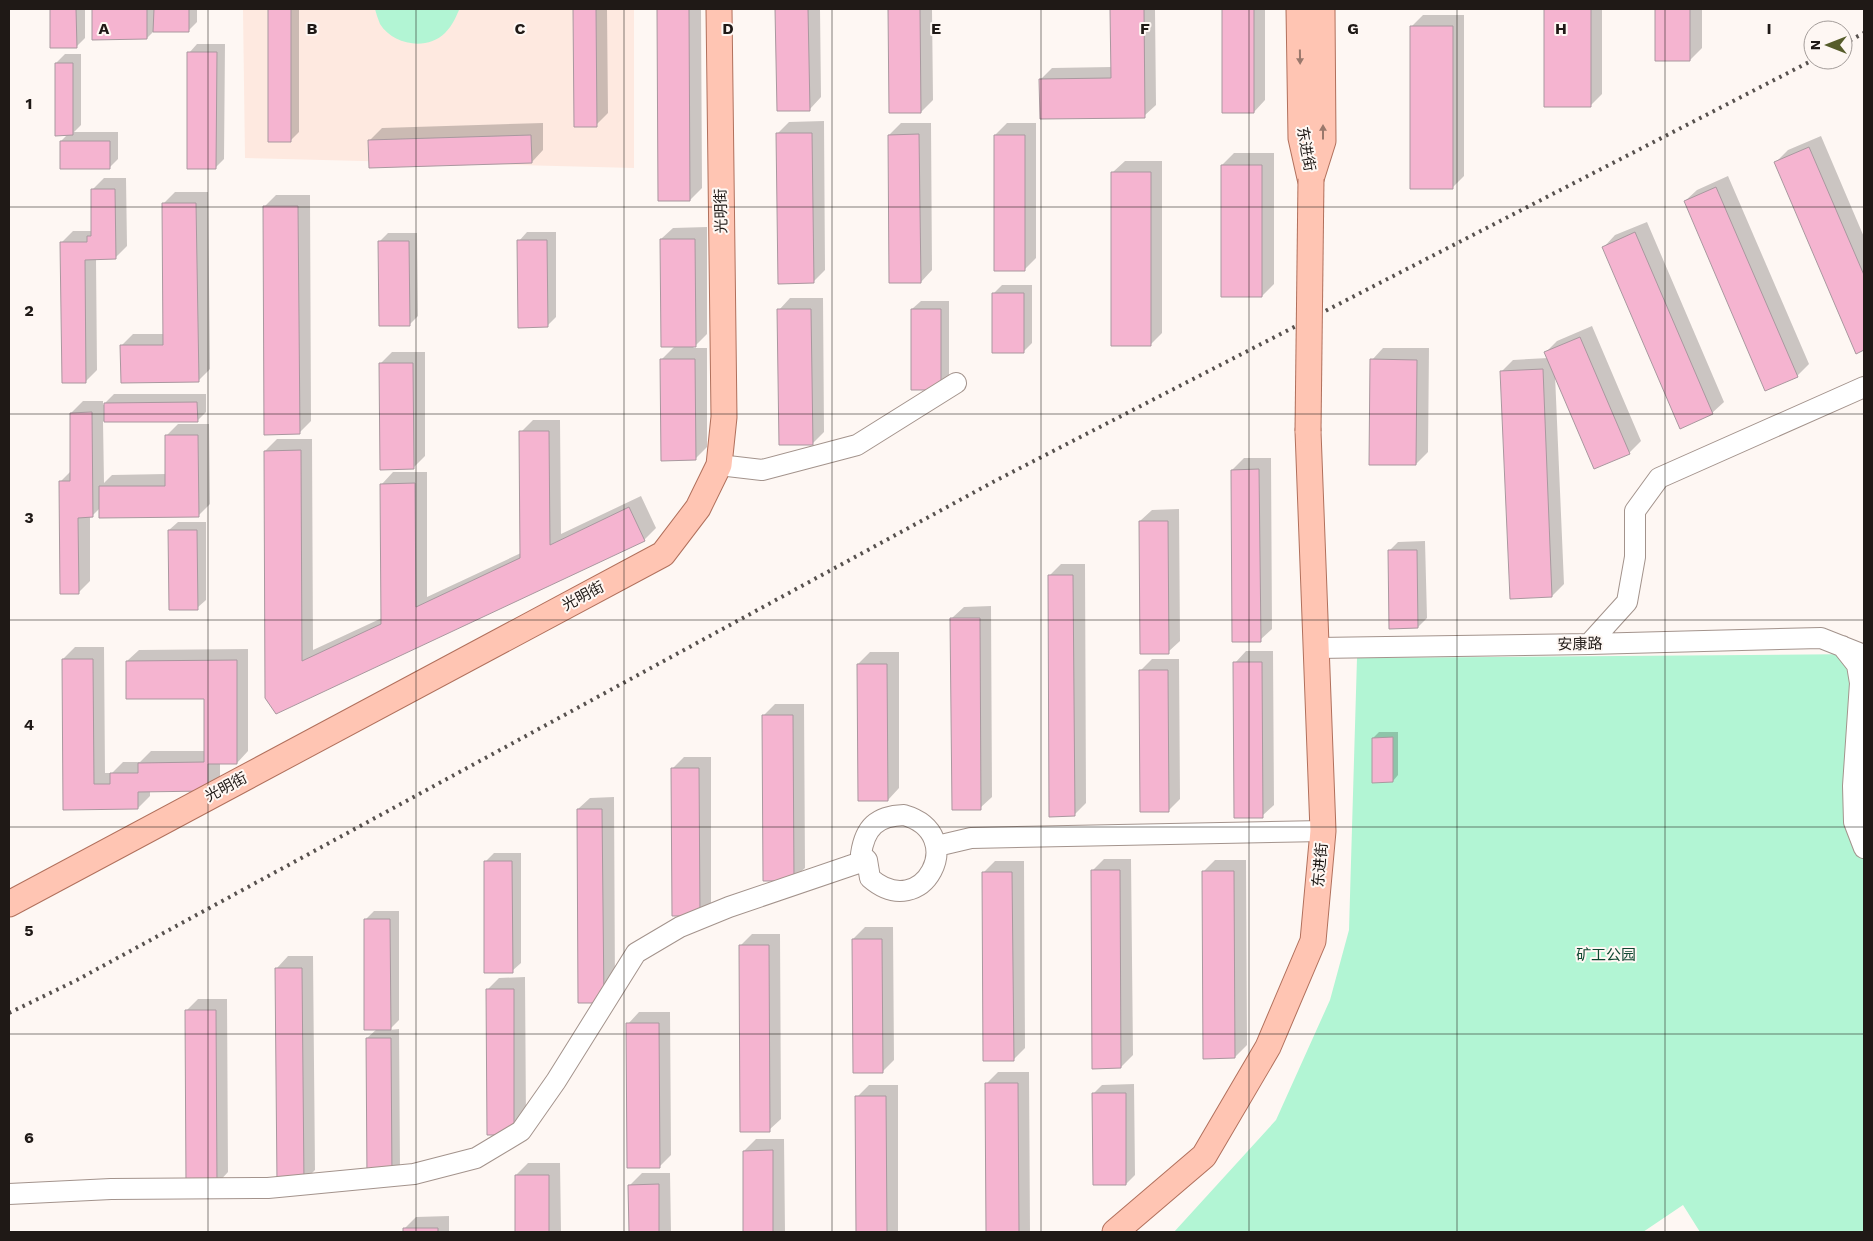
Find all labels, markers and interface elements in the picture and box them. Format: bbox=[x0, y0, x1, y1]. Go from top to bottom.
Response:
text: A bbox=[99, 19, 110, 38]
text: B bbox=[307, 19, 318, 38]
text: C bbox=[515, 19, 526, 38]
text: D bbox=[722, 19, 734, 38]
text: E bbox=[931, 19, 941, 38]
text: F bbox=[1140, 19, 1150, 38]
text: G bbox=[1347, 19, 1359, 38]
text: H bbox=[1555, 19, 1567, 38]
text: I bbox=[1766, 19, 1772, 38]
north arrow bbox=[1803, 20, 1853, 70]
text: N bbox=[1807, 40, 1823, 50]
one-way arrow bbox=[1296, 50, 1304, 66]
text: 1 bbox=[26, 94, 32, 113]
one-way arrow bbox=[1318, 124, 1326, 140]
street label: 东进街 bbox=[1293, 125, 1319, 173]
street label: 光明街 bbox=[712, 188, 730, 234]
text: 2 bbox=[24, 301, 34, 320]
text: 3 bbox=[24, 508, 34, 527]
street label: 光明街 bbox=[559, 577, 607, 615]
street label: 安康路 bbox=[1557, 635, 1603, 653]
text: 4 bbox=[24, 715, 34, 734]
street label: 光明街 bbox=[202, 768, 250, 806]
street label: 东进街 bbox=[1309, 842, 1331, 888]
text: 5 bbox=[24, 921, 34, 940]
park label: 矿工公园 bbox=[1576, 946, 1636, 964]
text: 6 bbox=[24, 1128, 34, 1147]

